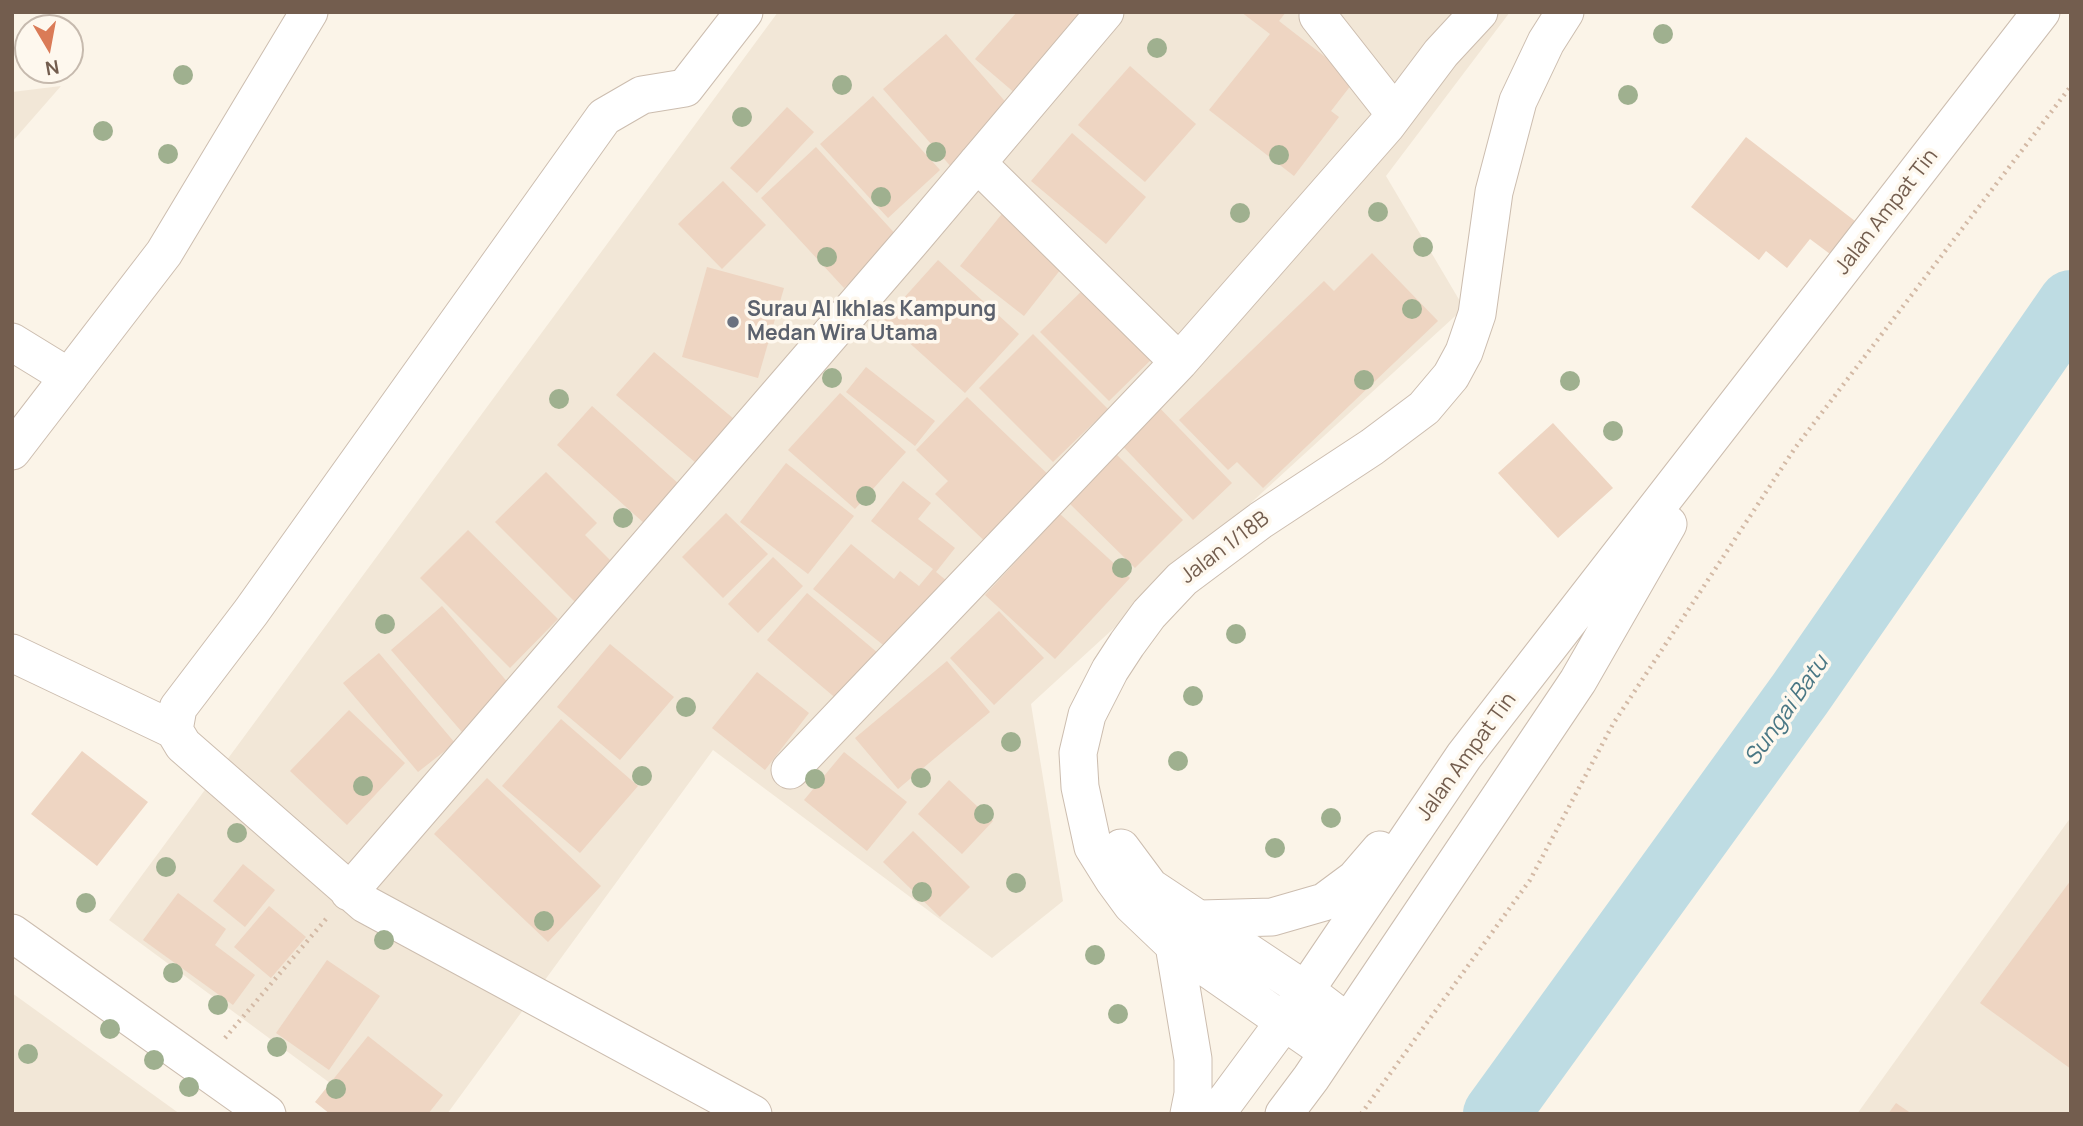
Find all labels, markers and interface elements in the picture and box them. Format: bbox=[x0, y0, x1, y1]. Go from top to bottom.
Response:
north arrow bbox=[14, 14, 84, 84]
text: N bbox=[43, 54, 61, 82]
street label: Jalan Ampat Tin bbox=[1830, 144, 1944, 280]
place label: Surau Al Ikhlas Kampung Medan Wira Utama bbox=[747, 297, 996, 347]
marker: Surau Al Ikhlas Kampung Medan Wira Utama bbox=[725, 314, 741, 330]
street label: Jalan 1/18B bbox=[1176, 507, 1274, 589]
water label: Sungai Batu bbox=[1739, 651, 1835, 771]
street label: Jalan Ampat Tin bbox=[1412, 688, 1522, 826]

